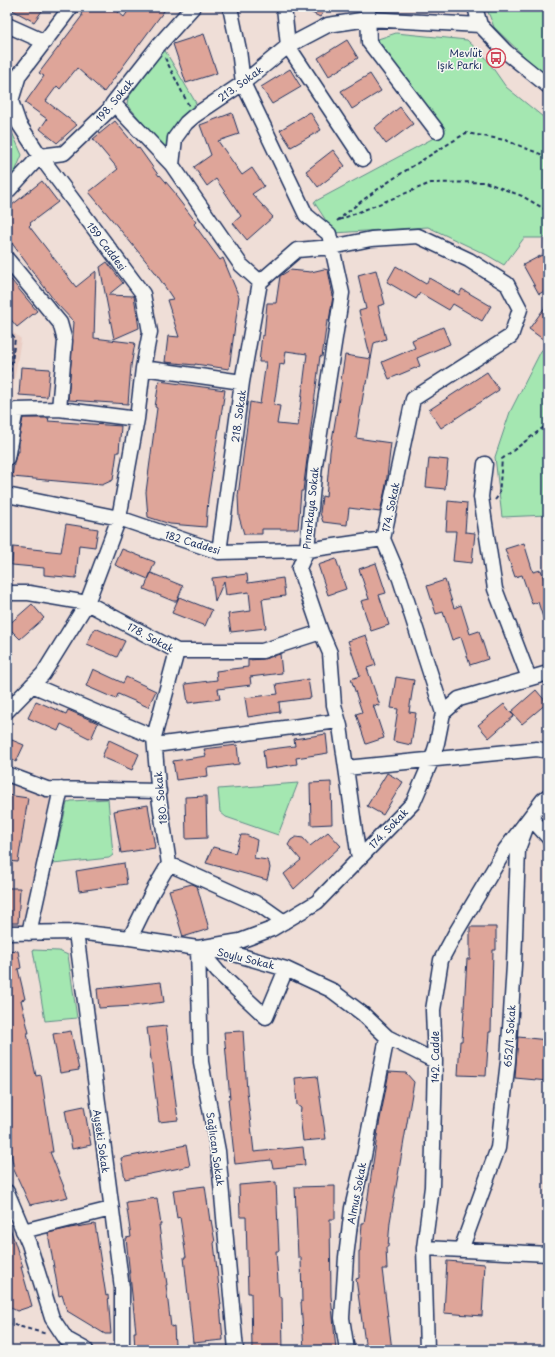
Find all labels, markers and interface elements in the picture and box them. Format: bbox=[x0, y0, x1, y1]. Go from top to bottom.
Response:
place label: Mevlüt Işık Parkı bbox=[437, 45, 482, 72]
bus stop icon: Mevlüt Işık Parkı bbox=[485, 47, 507, 69]
street label: 213. Sokak bbox=[215, 61, 266, 104]
street label: 198. Sokak bbox=[92, 75, 137, 125]
street label: 159 Caddesi bbox=[84, 218, 130, 274]
street label: 218. Sokak bbox=[227, 388, 249, 443]
street label: Pınarkaya Sokak bbox=[298, 466, 323, 550]
street label: 174. Sokak bbox=[377, 480, 403, 533]
street label: 182 Caddesi bbox=[163, 526, 223, 558]
street label: 178. Sokak bbox=[125, 618, 177, 656]
street label: 180. Sokak bbox=[150, 771, 170, 825]
street label: 174. Sokak bbox=[365, 804, 411, 852]
street label: Soylu Sokak bbox=[216, 944, 277, 972]
street label: 652/1. Sokak bbox=[499, 1004, 519, 1068]
street label: 142. Cadde bbox=[427, 1031, 442, 1083]
street label: Ayseki Sokak bbox=[89, 1108, 114, 1174]
street label: Sağlıcan Sokak bbox=[203, 1111, 229, 1187]
street label: Almus Sokak bbox=[343, 1161, 369, 1225]

